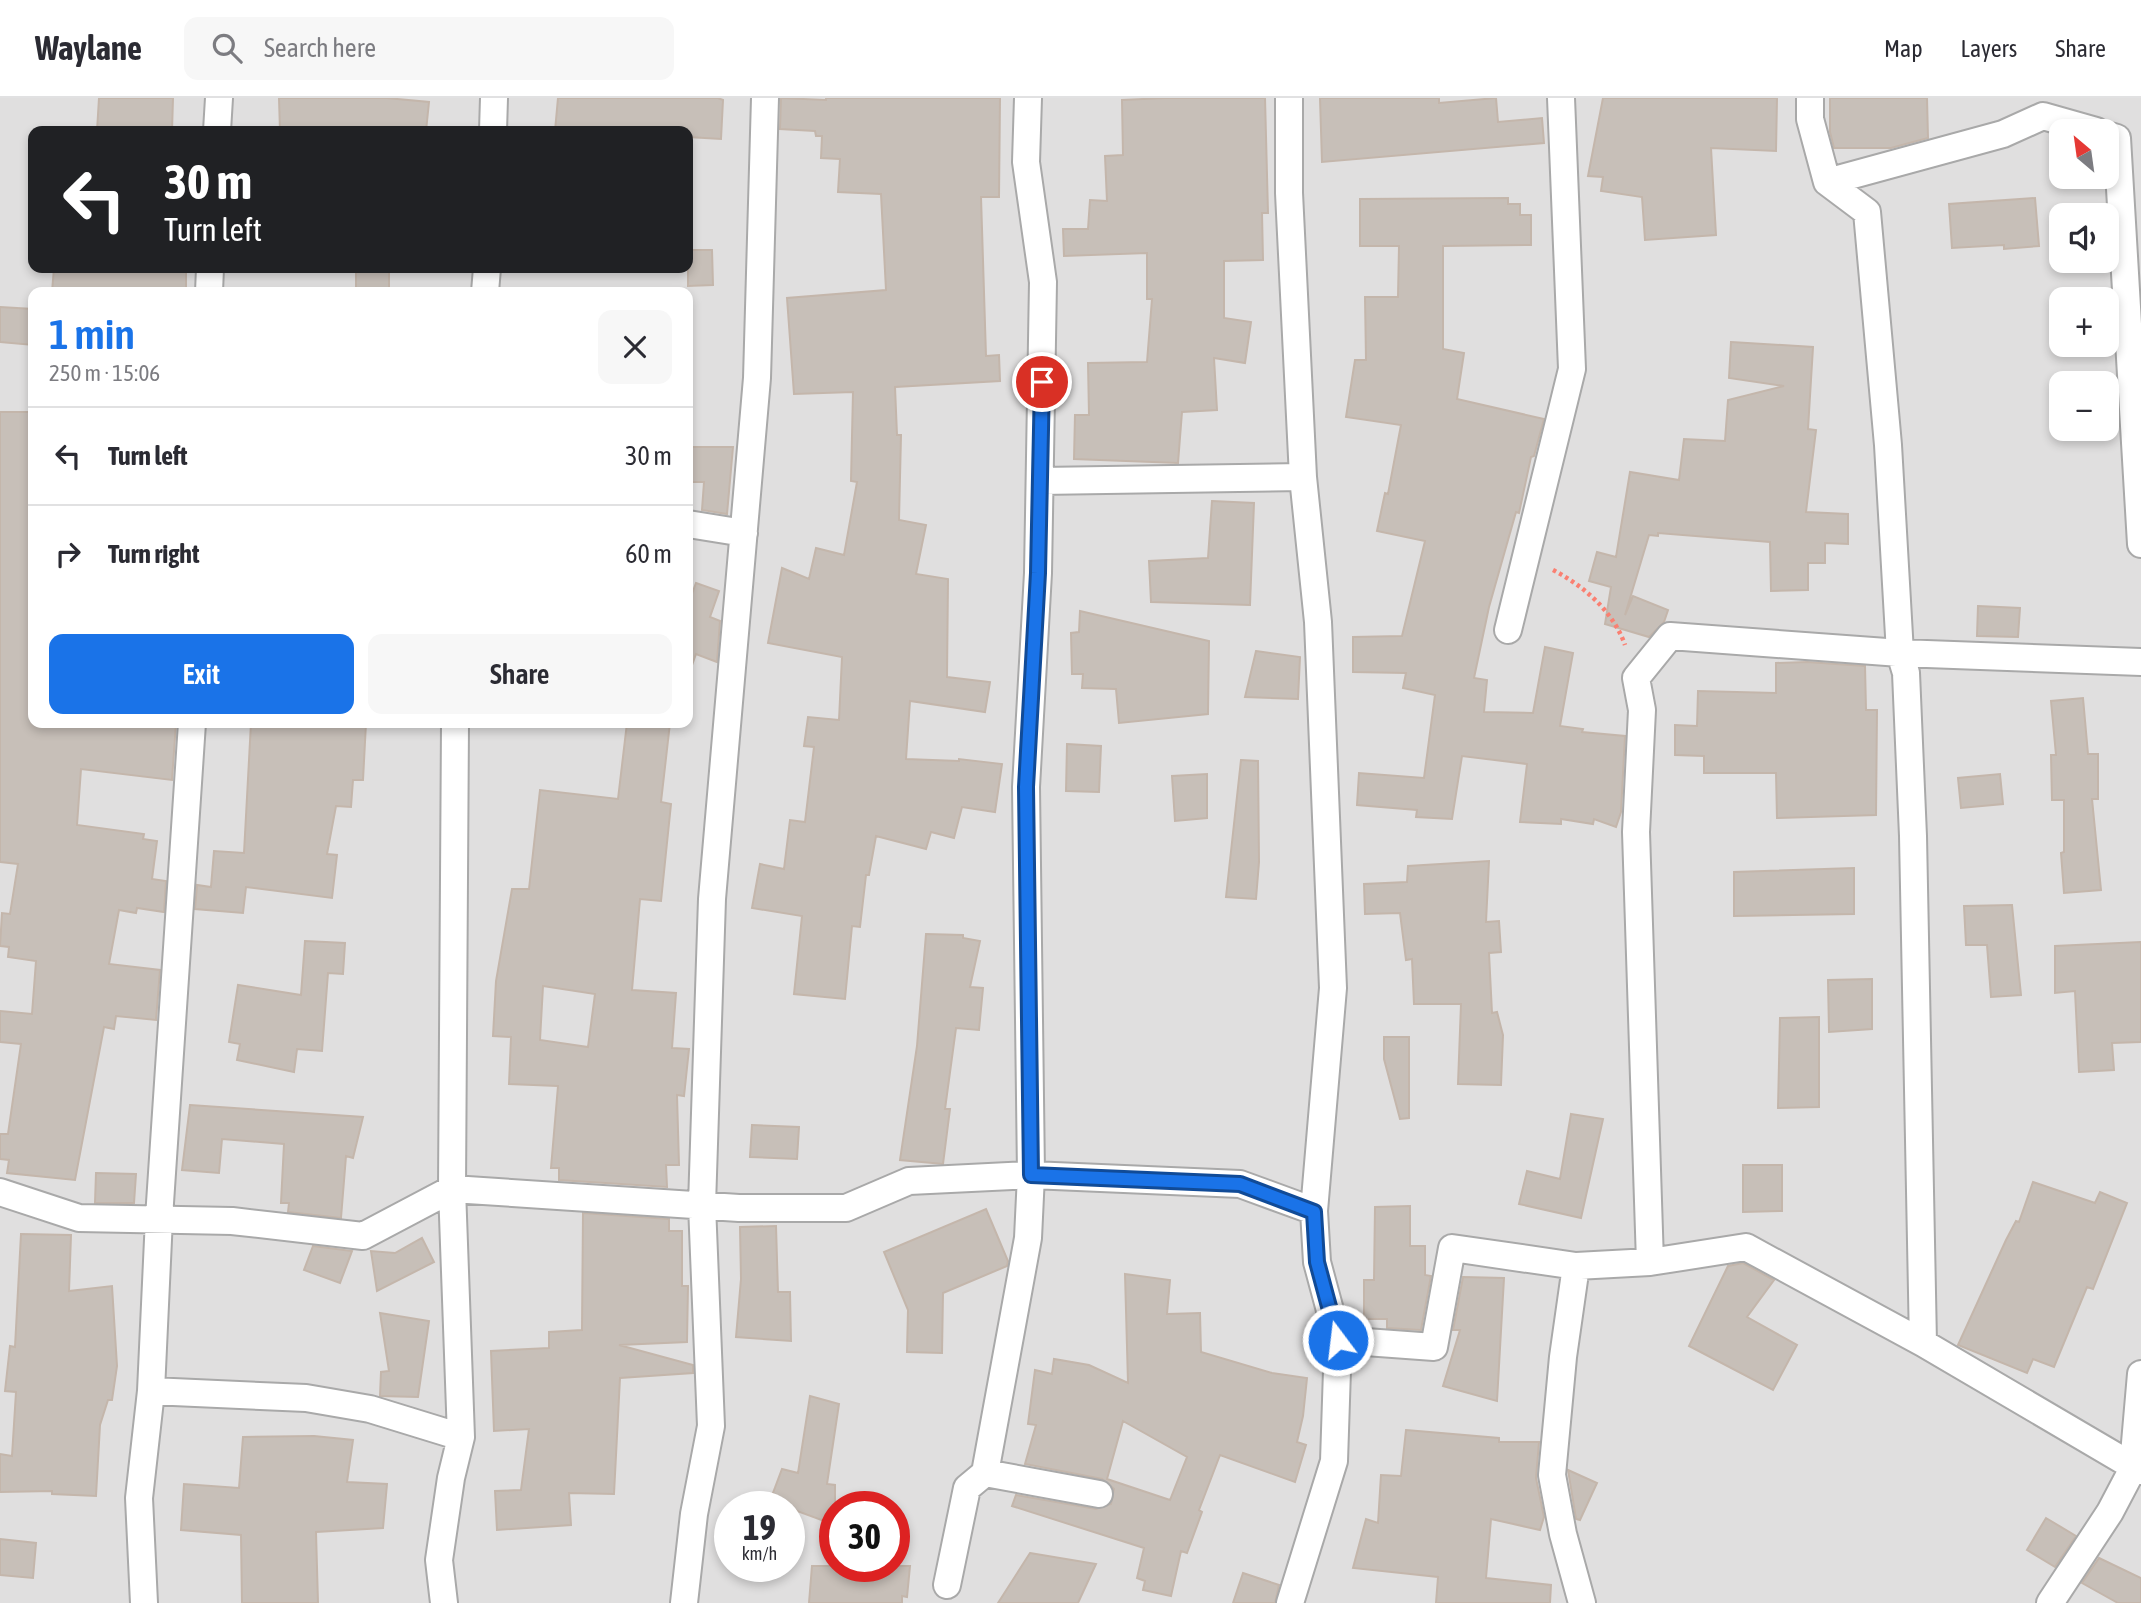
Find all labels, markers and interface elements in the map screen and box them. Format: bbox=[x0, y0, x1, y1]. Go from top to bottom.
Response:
search box bbox=[184, 17, 674, 80]
text: Waylane bbox=[35, 29, 142, 67]
icon: search bbox=[208, 29, 246, 67]
text: Search here bbox=[264, 33, 376, 63]
text: Map bbox=[1884, 35, 1923, 62]
text: Layers bbox=[1961, 35, 2017, 62]
text: Share bbox=[2055, 35, 2106, 62]
north arrow bbox=[2049, 119, 2119, 189]
map controls bbox=[2049, 119, 2119, 441]
text: 30 m bbox=[164, 153, 252, 209]
icon: left bbox=[49, 154, 140, 245]
button: sound bbox=[2049, 203, 2119, 273]
text: Turn left bbox=[164, 211, 262, 248]
button: + bbox=[2049, 287, 2119, 357]
text: 1 min bbox=[49, 310, 135, 358]
button: close bbox=[598, 310, 672, 384]
pin bbox=[1012, 352, 1072, 412]
text: 250 m · 15:06 bbox=[49, 360, 160, 386]
icon: arrive bbox=[1023, 363, 1061, 401]
button: − bbox=[2049, 371, 2119, 441]
icon: left bbox=[49, 437, 87, 475]
text: Turn left bbox=[108, 441, 188, 471]
text: 30 m bbox=[625, 441, 672, 471]
icon: right bbox=[49, 535, 87, 573]
text: Turn right bbox=[108, 539, 199, 569]
text: 60 m bbox=[625, 539, 672, 569]
button: Exit bbox=[49, 634, 354, 714]
button: Share bbox=[368, 634, 672, 714]
position arrow bbox=[1301, 1303, 1375, 1377]
speed limit sign: 30 bbox=[819, 1491, 910, 1582]
text: 19 bbox=[743, 1507, 776, 1547]
text: km/h bbox=[742, 1543, 777, 1564]

